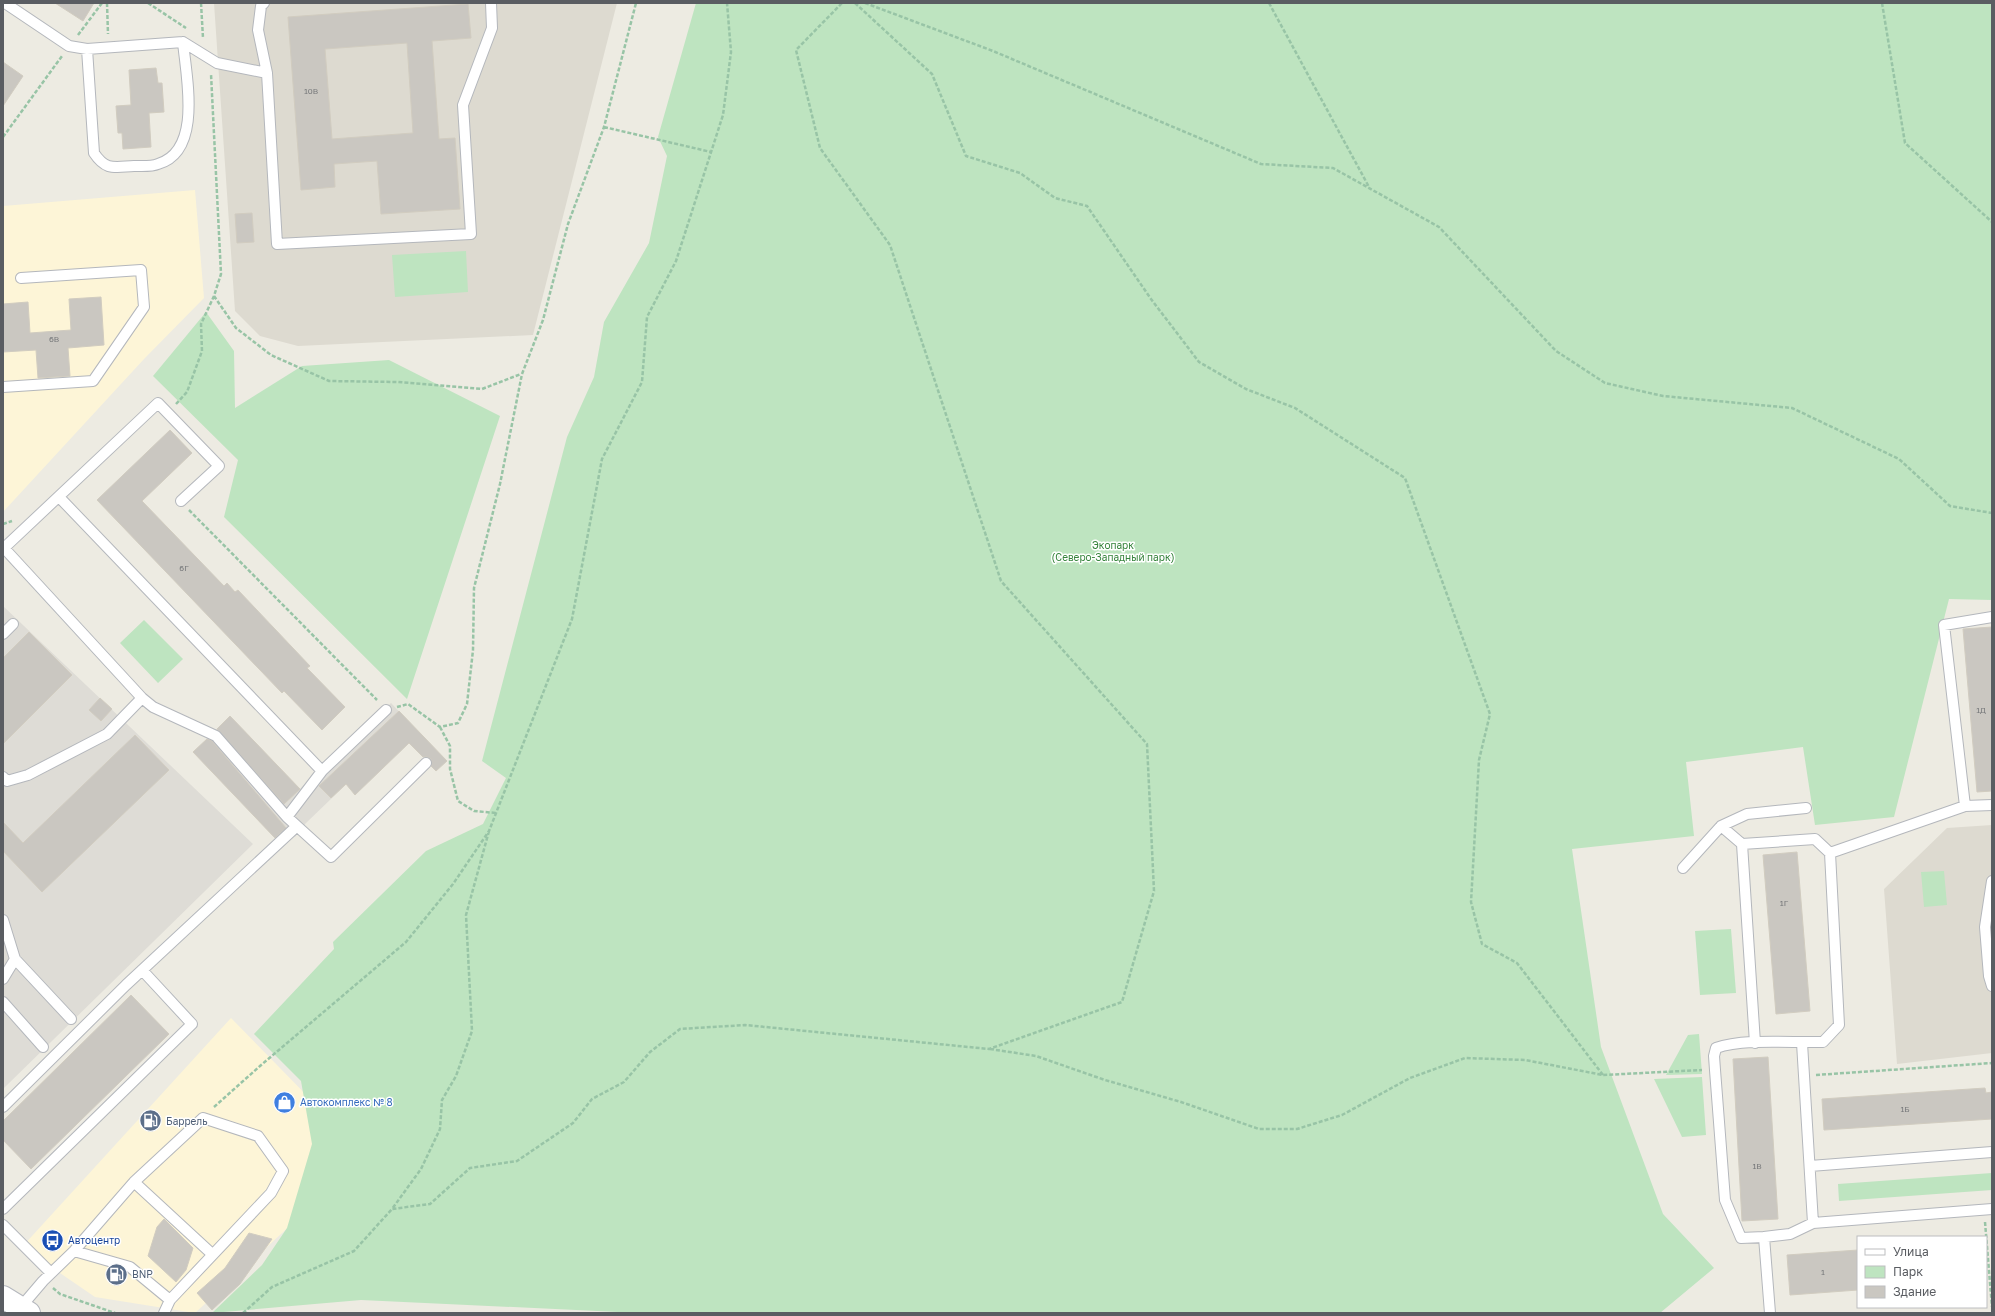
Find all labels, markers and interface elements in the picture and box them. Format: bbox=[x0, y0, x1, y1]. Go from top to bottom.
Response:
house number: 10В bbox=[304, 86, 318, 96]
house number: 6В bbox=[49, 334, 59, 344]
park label: Экопарк (Северо-Западный парк) bbox=[1052, 539, 1174, 563]
house number: 6Г bbox=[179, 563, 189, 573]
house number: 1Д bbox=[1976, 705, 1986, 715]
house number: 1Г bbox=[1780, 898, 1789, 908]
shop icon: Автокомплекс № 8 bbox=[271, 1089, 297, 1115]
place label: Автокомплекс № 8 bbox=[300, 1096, 393, 1108]
house number: 1Б bbox=[1900, 1104, 1910, 1114]
fuel station icon: Баррель bbox=[138, 1108, 164, 1134]
place label: Баррель bbox=[166, 1115, 207, 1127]
house number: 1В bbox=[1752, 1161, 1762, 1171]
bus stop icon: Автоцентр bbox=[39, 1227, 65, 1253]
place label: Автоцентр bbox=[68, 1234, 120, 1246]
legend bbox=[1857, 1236, 1987, 1308]
text: Улица bbox=[1893, 1244, 1929, 1259]
fuel station icon: BNP bbox=[103, 1261, 129, 1287]
text: Парк bbox=[1893, 1264, 1923, 1279]
house number: 1 bbox=[1821, 1267, 1825, 1277]
place label: BNP bbox=[132, 1268, 153, 1280]
text: Здание bbox=[1893, 1284, 1936, 1299]

